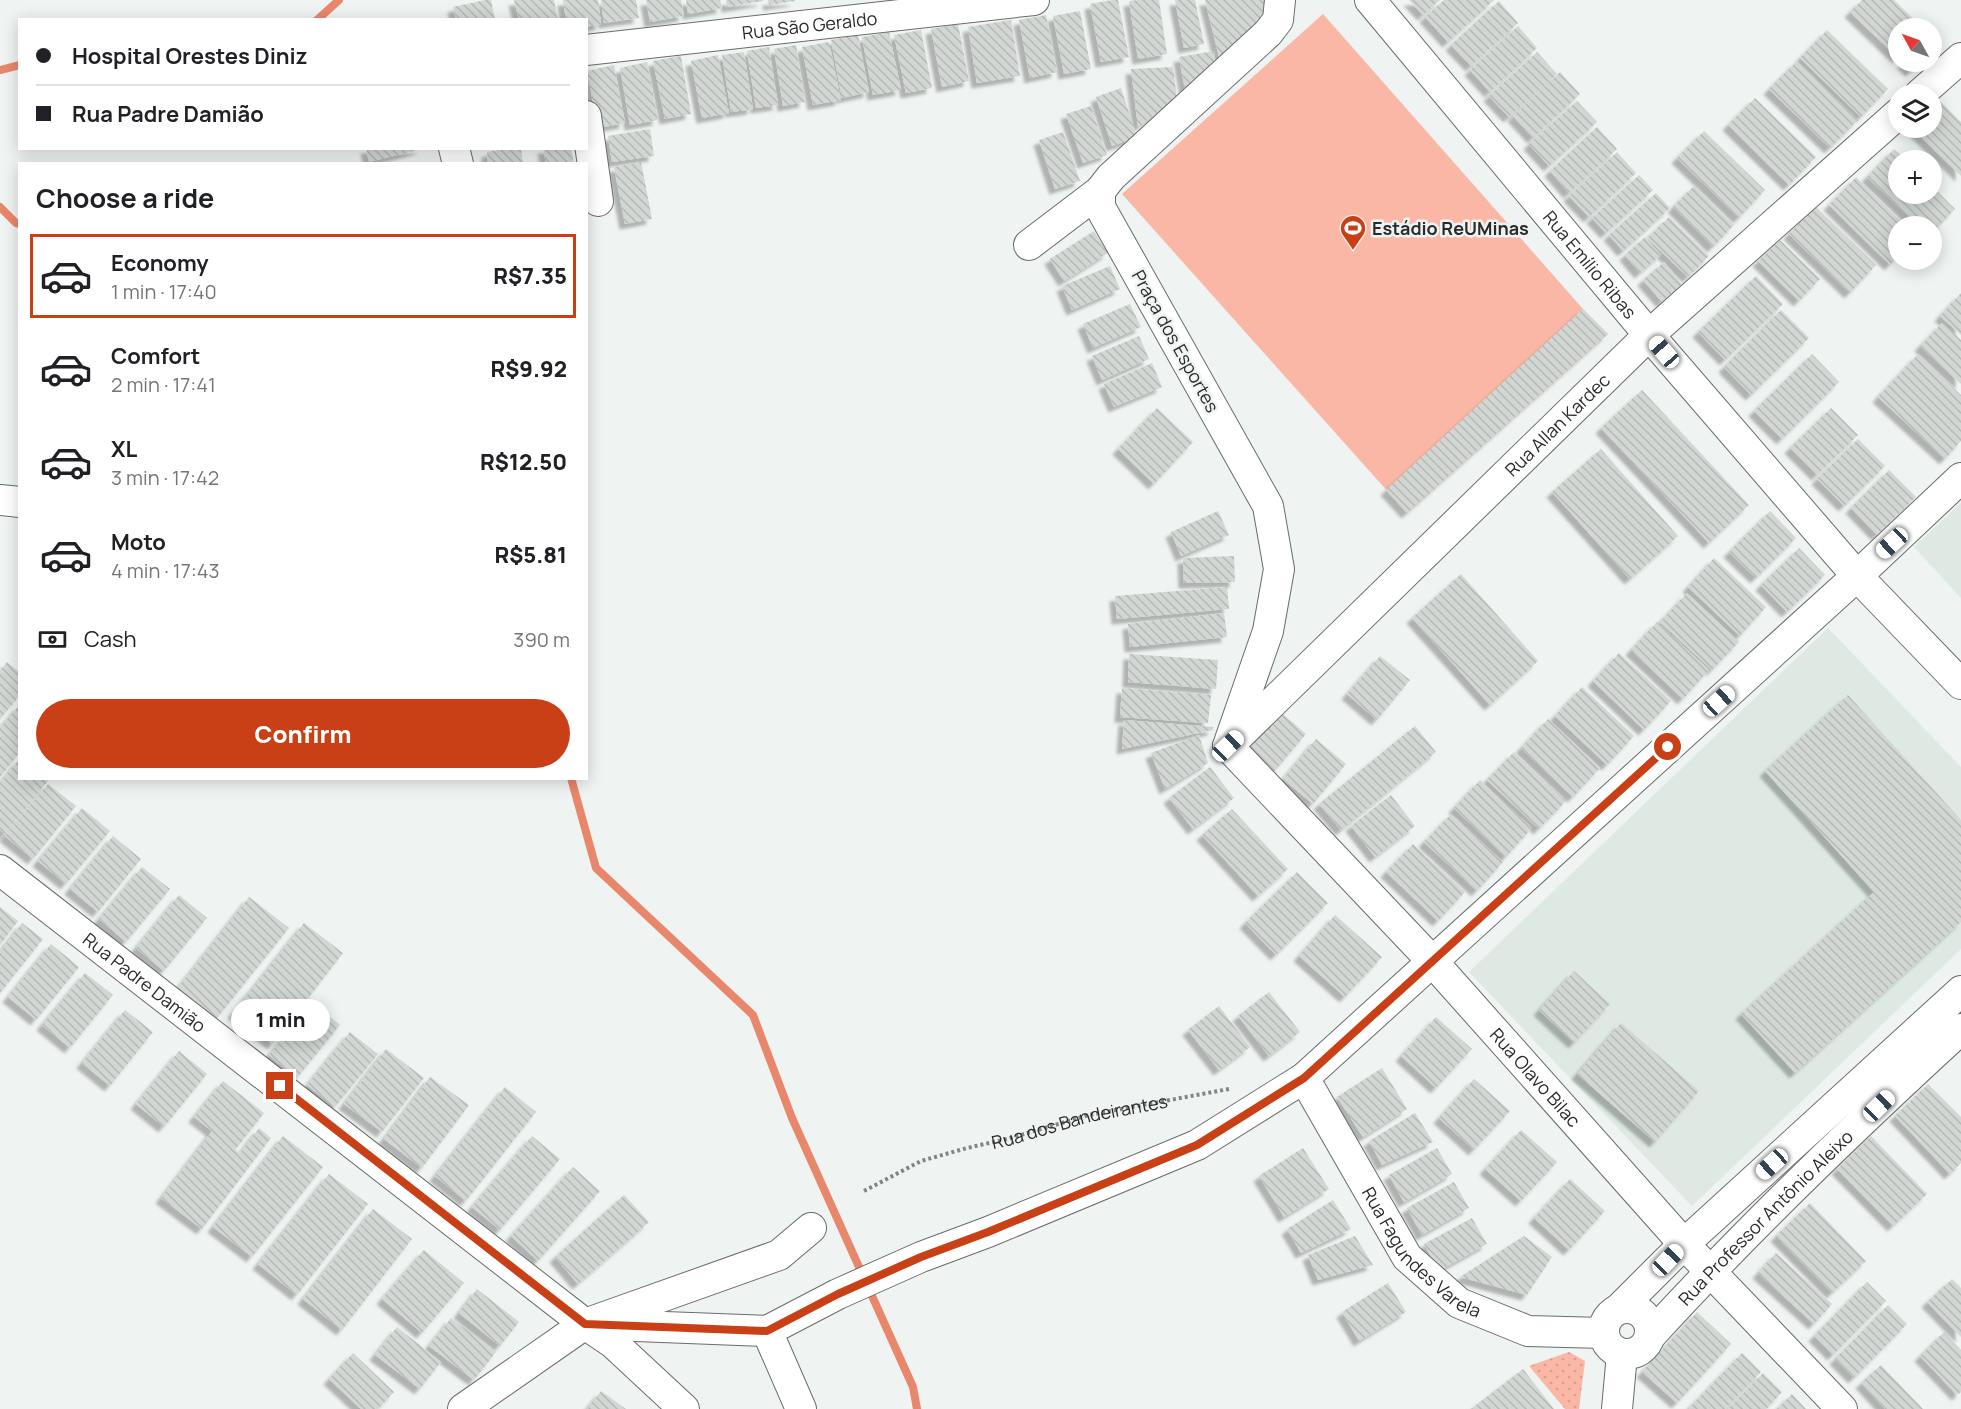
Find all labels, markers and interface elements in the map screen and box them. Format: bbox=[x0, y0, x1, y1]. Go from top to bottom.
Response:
street label: Rua São Geraldo bbox=[741, 6, 878, 45]
north arrow bbox=[1888, 18, 1942, 72]
map controls bbox=[1888, 18, 1942, 270]
text: Hospital Orestes Diniz bbox=[72, 41, 308, 71]
button: layers bbox=[1888, 84, 1942, 138]
text: Rua Padre Damião bbox=[72, 99, 264, 129]
button: + bbox=[1888, 150, 1942, 204]
text: Choose a ride bbox=[36, 179, 214, 216]
street label: Rua Emílio Ribas bbox=[1538, 205, 1642, 323]
sports icon: Estádio ReUMinas bbox=[1338, 213, 1368, 251]
place label: Estádio ReUMinas bbox=[1372, 216, 1529, 240]
button: − bbox=[1888, 216, 1942, 270]
text: Economy bbox=[111, 248, 209, 278]
icon: car bbox=[39, 249, 93, 303]
text: R$7.35 bbox=[493, 261, 567, 291]
street label: Praça dos Esportes bbox=[1127, 266, 1225, 416]
text: 1 min · 17:40 bbox=[111, 278, 217, 305]
car bbox=[1645, 333, 1683, 371]
text: Comfort bbox=[111, 341, 200, 371]
icon: car bbox=[39, 342, 93, 396]
text: R$9.92 bbox=[490, 354, 567, 384]
street label: Rua Allan Kardec bbox=[1499, 368, 1615, 481]
text: 2 min · 17:41 bbox=[111, 371, 216, 398]
text: XL bbox=[111, 434, 137, 464]
icon: car bbox=[39, 435, 93, 489]
text: R$12.50 bbox=[480, 447, 567, 477]
text: 3 min · 17:42 bbox=[111, 464, 219, 491]
car bbox=[1873, 524, 1911, 562]
text: Moto bbox=[111, 527, 166, 557]
icon: car bbox=[39, 528, 93, 582]
text: R$5.81 bbox=[494, 540, 567, 570]
text: 4 min · 17:43 bbox=[111, 557, 220, 584]
icon: cash bbox=[36, 623, 69, 656]
text: Cash bbox=[84, 624, 137, 654]
text: 390 m bbox=[513, 626, 570, 653]
car bbox=[1700, 682, 1738, 720]
button: Confirm bbox=[36, 699, 570, 768]
car bbox=[1209, 727, 1247, 765]
route start bbox=[1654, 733, 1681, 760]
street label: Rua Padre Damião bbox=[78, 927, 211, 1037]
callout: 1 min bbox=[230, 999, 330, 1041]
text: 1 min bbox=[255, 1006, 306, 1033]
street label: Rua Olavo Bilac bbox=[1485, 1023, 1586, 1132]
route end bbox=[266, 1072, 293, 1099]
car bbox=[1860, 1087, 1898, 1125]
street label: Rua dos Bandeirantes bbox=[989, 1089, 1170, 1154]
street label: Rua Professor Antônio Aleixo bbox=[1673, 1124, 1858, 1310]
car bbox=[1753, 1145, 1791, 1183]
street label: Rua Fagundes Varela bbox=[1357, 1182, 1485, 1323]
car bbox=[1649, 1241, 1687, 1279]

